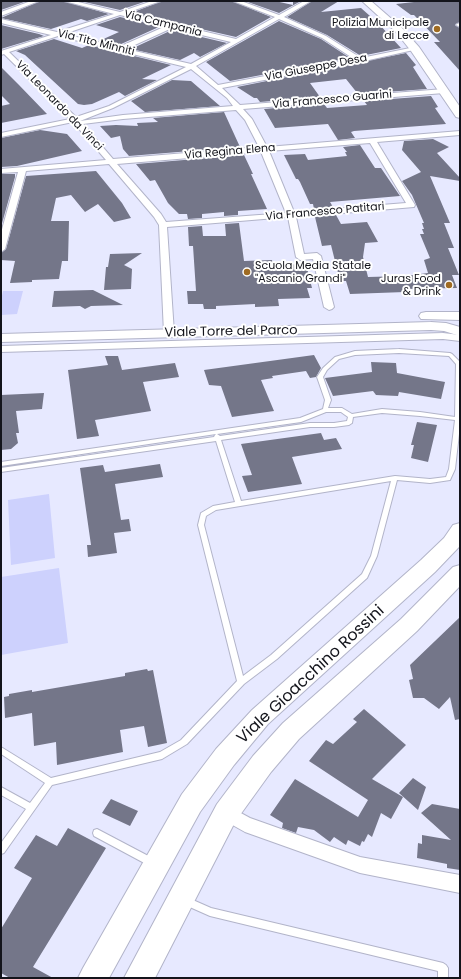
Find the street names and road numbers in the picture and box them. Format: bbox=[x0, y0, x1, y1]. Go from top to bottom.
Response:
street label: Via Campania bbox=[123, 8, 203, 40]
street label: Via Tito Minniti bbox=[56, 27, 136, 59]
street label: Via Giuseppe Desa bbox=[264, 52, 368, 84]
street label: Via Leonardo da Vinci bbox=[13, 58, 105, 154]
street label: Via Francesco Guarini bbox=[272, 88, 392, 112]
street label: Via Regina Elena bbox=[184, 141, 276, 163]
street label: Via Francesco Patitari bbox=[265, 200, 385, 224]
street label: Viale Torre del Parco bbox=[164, 323, 298, 341]
street label: Viale Gioacchino Rossini bbox=[233, 602, 389, 748]

